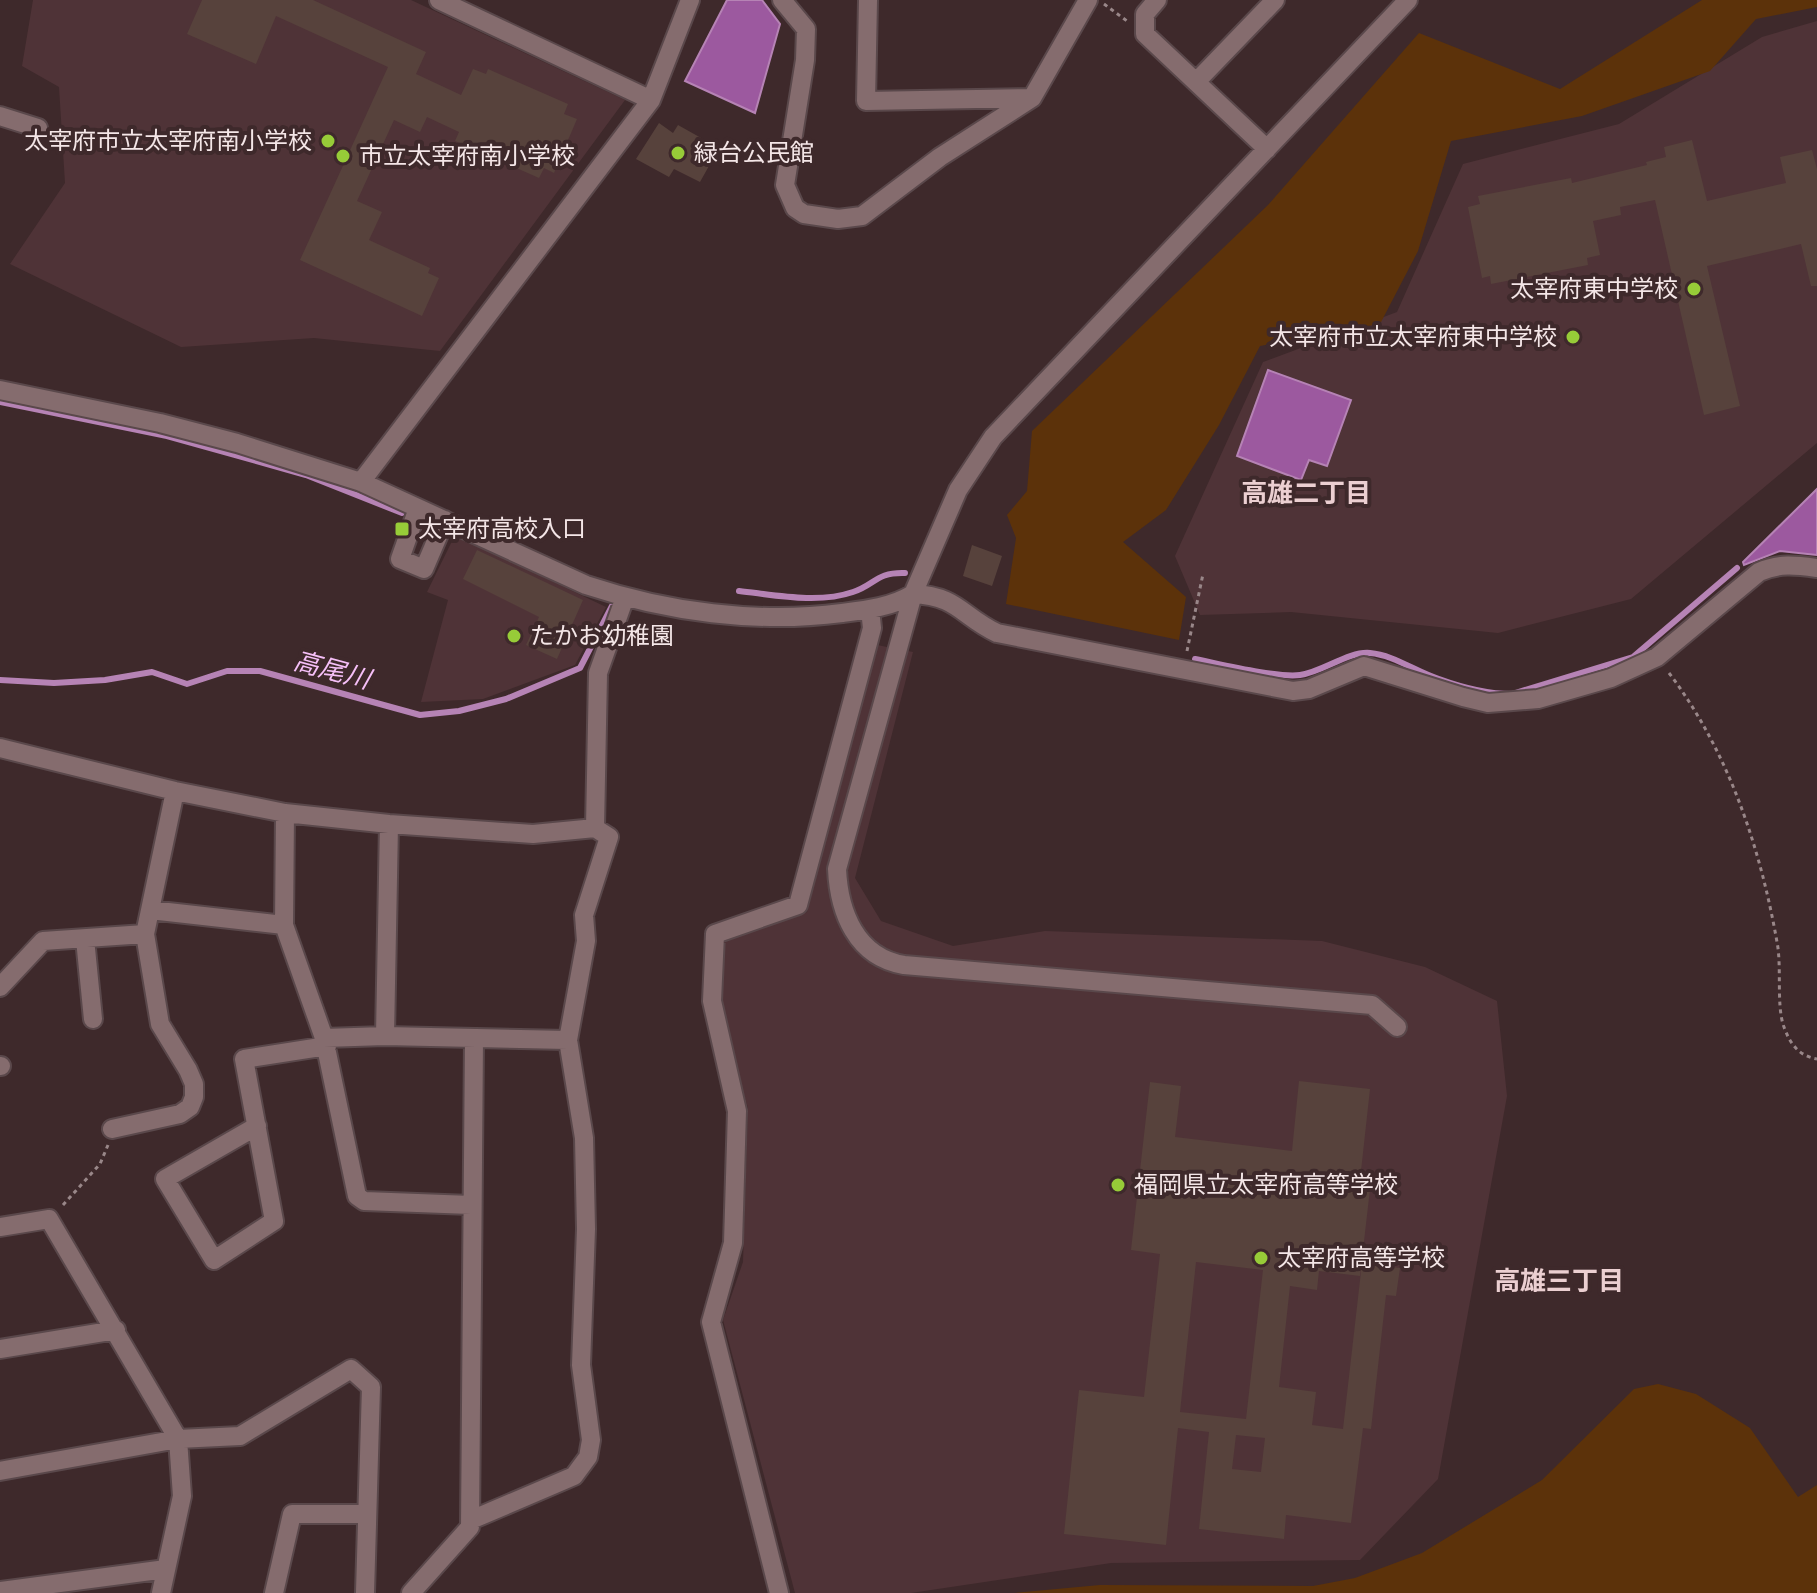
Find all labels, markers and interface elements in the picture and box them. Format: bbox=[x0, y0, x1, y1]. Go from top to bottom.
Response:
place label: 太宰府市立太宰府南小学校 bbox=[24, 124, 312, 156]
marker: 太宰府市立太宰府南小学校 bbox=[319, 132, 337, 150]
place label: 緑台公民館 bbox=[694, 136, 814, 168]
place label: 市立太宰府南小学校 bbox=[359, 139, 575, 171]
marker: 緑台公民館 bbox=[669, 144, 687, 162]
marker: 市立太宰府南小学校 bbox=[334, 147, 352, 165]
place label: 太宰府東中学校 bbox=[1510, 272, 1678, 304]
marker: 太宰府東中学校 bbox=[1685, 280, 1703, 298]
place label: 太宰府市立太宰府東中学校 bbox=[1269, 320, 1557, 352]
marker: 太宰府市立太宰府東中学校 bbox=[1564, 328, 1582, 346]
district label: 高雄二丁目 bbox=[1241, 475, 1371, 509]
place label: 太宰府高校入口 bbox=[418, 512, 586, 544]
marker: 太宰府高校入口 bbox=[393, 520, 411, 538]
place label: たかお幼稚園 bbox=[530, 619, 674, 651]
marker: たかお幼稚園 bbox=[505, 627, 523, 645]
water label: 高尾川 bbox=[290, 643, 377, 696]
place label: 福岡県立太宰府高等学校 bbox=[1134, 1168, 1398, 1200]
marker: 福岡県立太宰府高等学校 bbox=[1109, 1176, 1127, 1194]
place label: 太宰府高等学校 bbox=[1277, 1241, 1445, 1273]
marker: 太宰府高等学校 bbox=[1252, 1249, 1270, 1267]
district label: 高雄三丁目 bbox=[1494, 1263, 1624, 1297]

